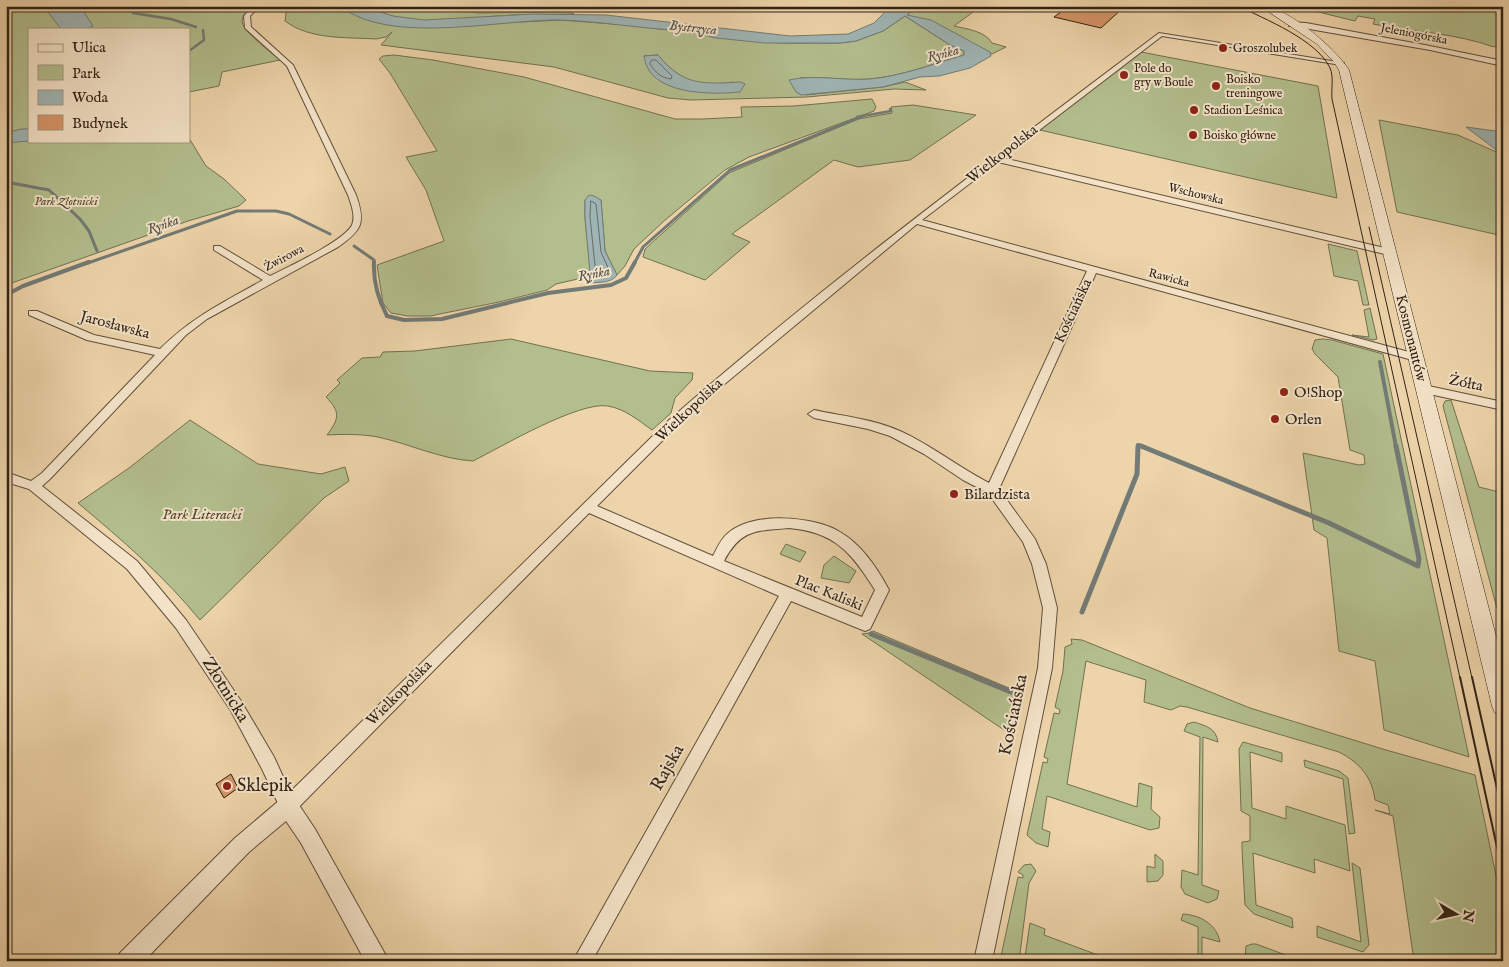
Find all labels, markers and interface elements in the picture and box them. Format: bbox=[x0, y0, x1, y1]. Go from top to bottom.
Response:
water label: Bystrzyca bbox=[668, 17, 718, 39]
street label: Jeleniogórska bbox=[1377, 20, 1450, 49]
legend bbox=[28, 28, 190, 142]
text: Ulica bbox=[72, 38, 106, 57]
water label: Ryńka bbox=[925, 41, 961, 67]
place label: Groszolubek bbox=[1233, 41, 1298, 56]
marker: Groszolubek bbox=[1217, 42, 1229, 54]
place label: Pole do gry w Boule bbox=[1134, 61, 1194, 90]
text: Park bbox=[72, 64, 102, 83]
marker: Pole do gry w Boule bbox=[1118, 69, 1130, 81]
place label: Boisko treningowe bbox=[1226, 72, 1283, 101]
marker: Boisko treningowe bbox=[1210, 80, 1222, 92]
text: Woda bbox=[72, 88, 109, 107]
place label: Stadion Leśnica bbox=[1204, 103, 1284, 118]
marker: Stadion Leśnica bbox=[1188, 104, 1200, 116]
text: Budynek bbox=[72, 114, 129, 133]
street label: Wielkopolska bbox=[963, 120, 1042, 188]
place label: Boisko główne bbox=[1203, 128, 1277, 143]
marker: Boisko główne bbox=[1187, 129, 1199, 141]
street label: Wschowska bbox=[1167, 180, 1226, 208]
park label: Park Złotnicki bbox=[34, 194, 99, 210]
water label: Ryńka bbox=[145, 211, 181, 239]
street label: Żwirowa bbox=[261, 240, 307, 275]
water label: Ryńka bbox=[576, 262, 612, 286]
street label: Rawicka bbox=[1147, 265, 1192, 291]
street label: Kościańska bbox=[1050, 275, 1096, 346]
street label: Kosmonautów bbox=[1391, 293, 1431, 385]
street label: Jarosławska bbox=[76, 306, 152, 344]
street label: Żółta bbox=[1447, 370, 1485, 396]
street label: Wielkopolska bbox=[651, 374, 727, 446]
place label: O!Shop bbox=[1294, 383, 1342, 402]
marker: O!Shop bbox=[1278, 386, 1290, 398]
place label: Orlen bbox=[1285, 410, 1322, 429]
marker: Orlen bbox=[1269, 413, 1281, 425]
place label: Bilardzista bbox=[964, 485, 1030, 504]
marker: Bilardzista bbox=[948, 488, 960, 500]
park label: Park Literacki bbox=[162, 505, 243, 524]
street label: Plac Kaliski bbox=[792, 571, 866, 615]
street label: Złotnicka bbox=[196, 653, 254, 727]
street label: Wielkopolska bbox=[362, 656, 436, 730]
street label: Kościańska bbox=[994, 672, 1034, 758]
street label: Rajska bbox=[646, 741, 690, 795]
place label: Sklepik bbox=[237, 775, 293, 798]
marker: Sklepik bbox=[221, 780, 233, 792]
north arrow bbox=[1432, 890, 1482, 940]
text: N bbox=[1458, 907, 1478, 923]

